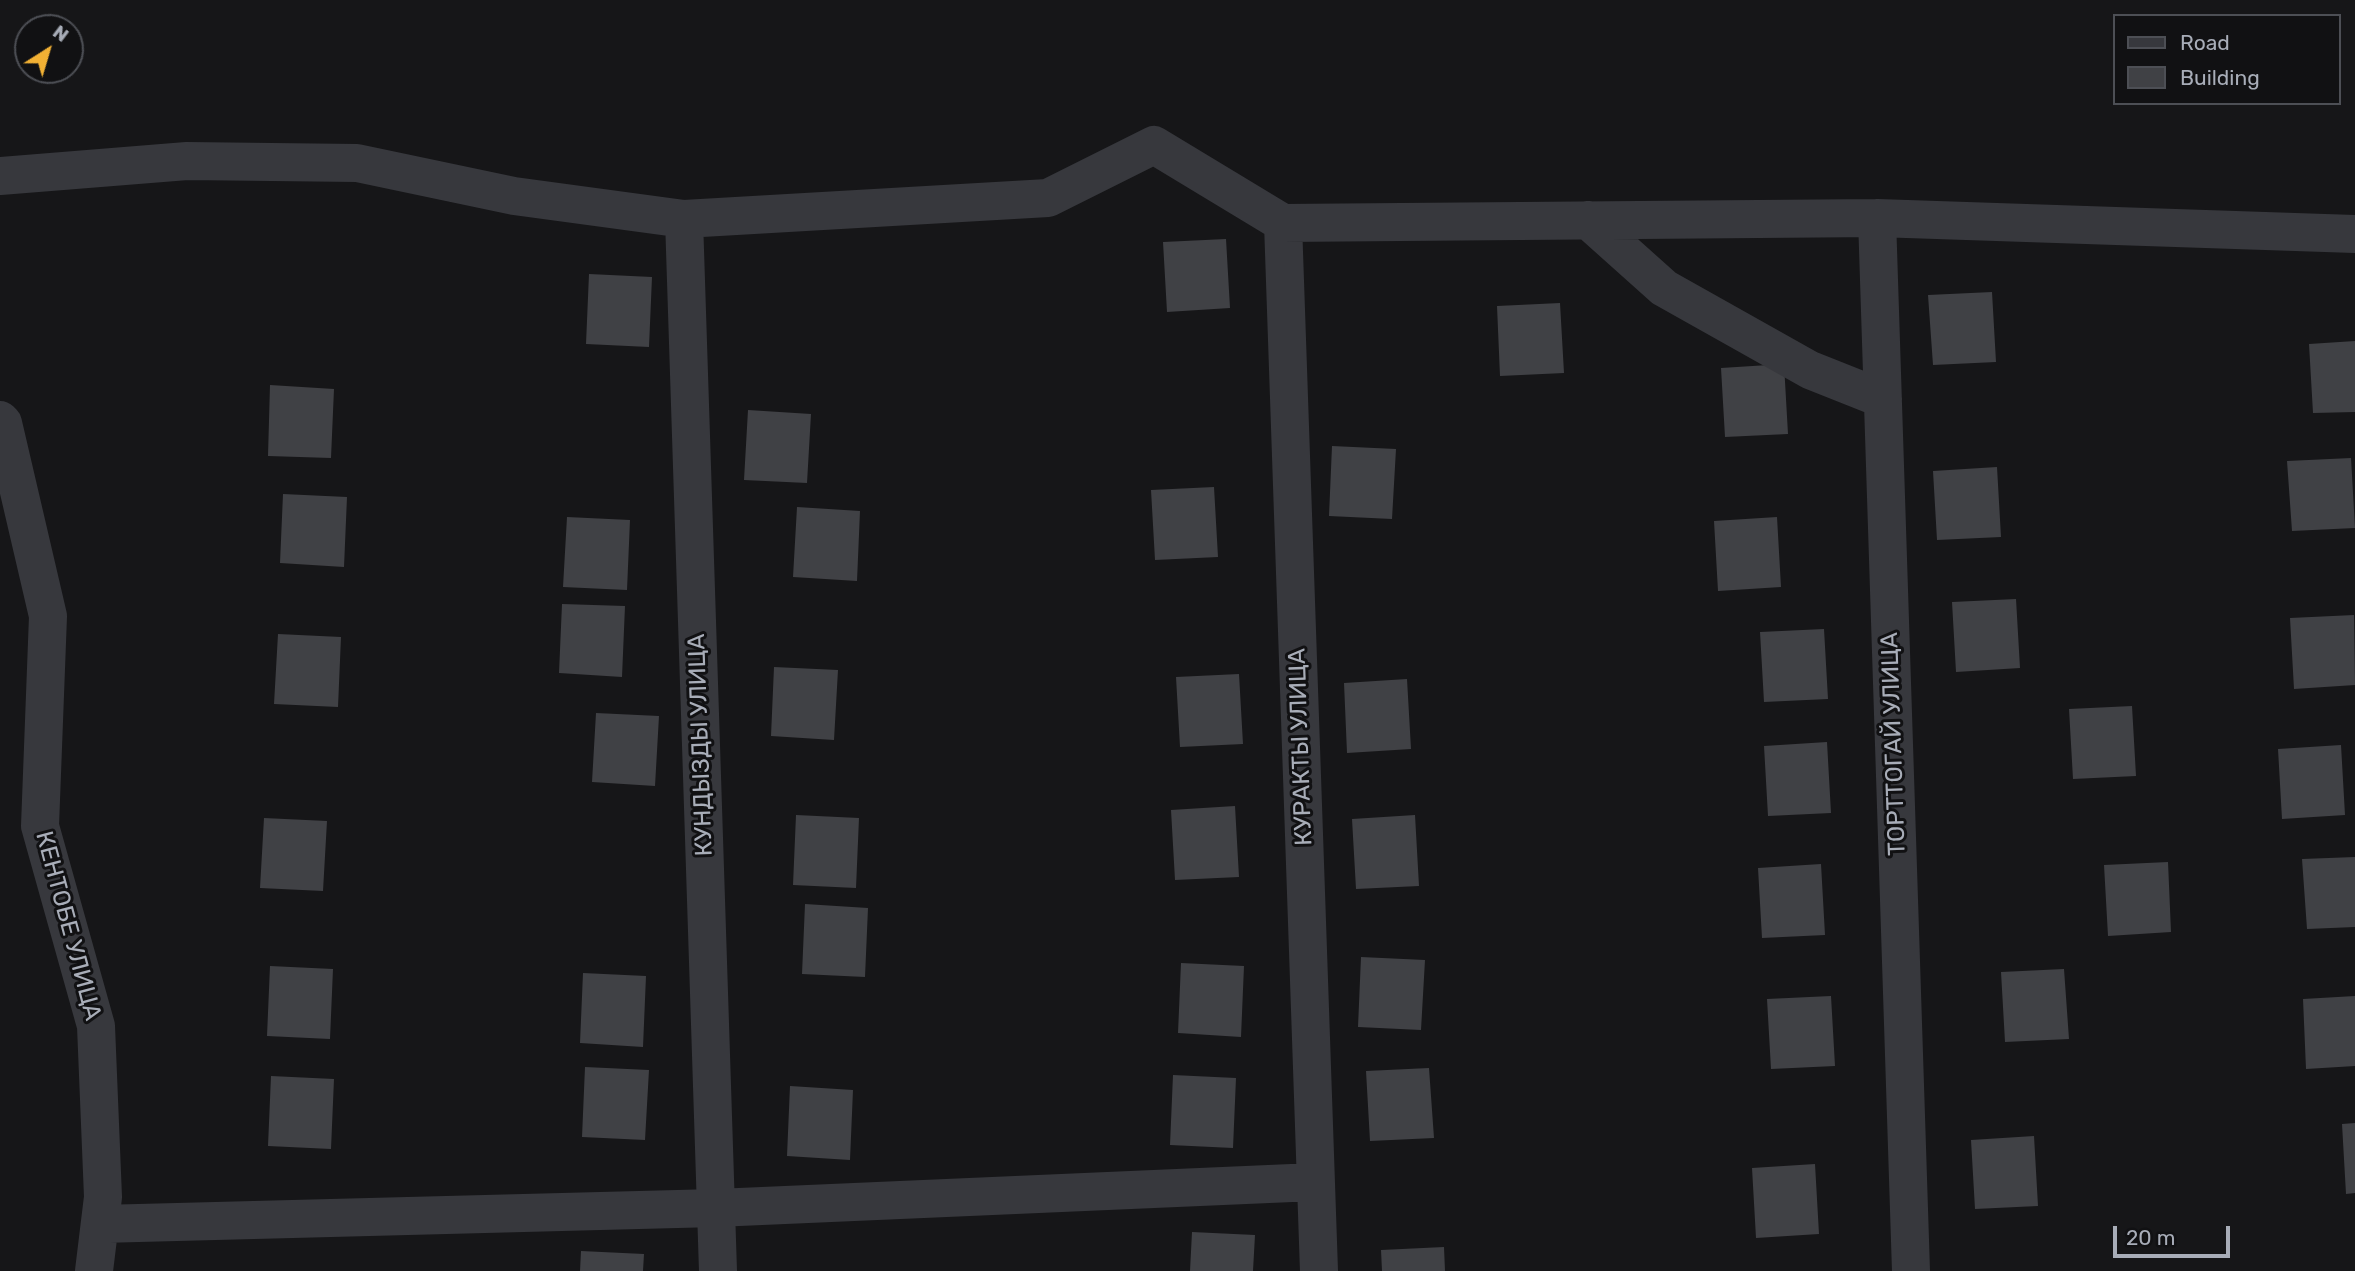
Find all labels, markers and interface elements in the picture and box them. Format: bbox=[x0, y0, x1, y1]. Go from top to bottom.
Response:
north arrow bbox=[14, 14, 84, 84]
legend bbox=[2114, 14, 2341, 105]
text: N bbox=[48, 20, 73, 47]
text: Road bbox=[2180, 30, 2230, 55]
text: Building bbox=[2180, 65, 2260, 90]
street label: ТОРТТОГАЙ УЛИЦА bbox=[1876, 632, 1912, 856]
street label: КУНДЫЗДЫ УЛИЦА bbox=[683, 633, 719, 857]
street label: КУРАКТЫ УЛИЦА bbox=[1283, 648, 1319, 846]
street label: КЕНТОБЕ УЛИЦА bbox=[29, 828, 107, 1024]
scale bar bbox=[2117, 1212, 2234, 1256]
text: 20 m bbox=[2126, 1225, 2175, 1250]

